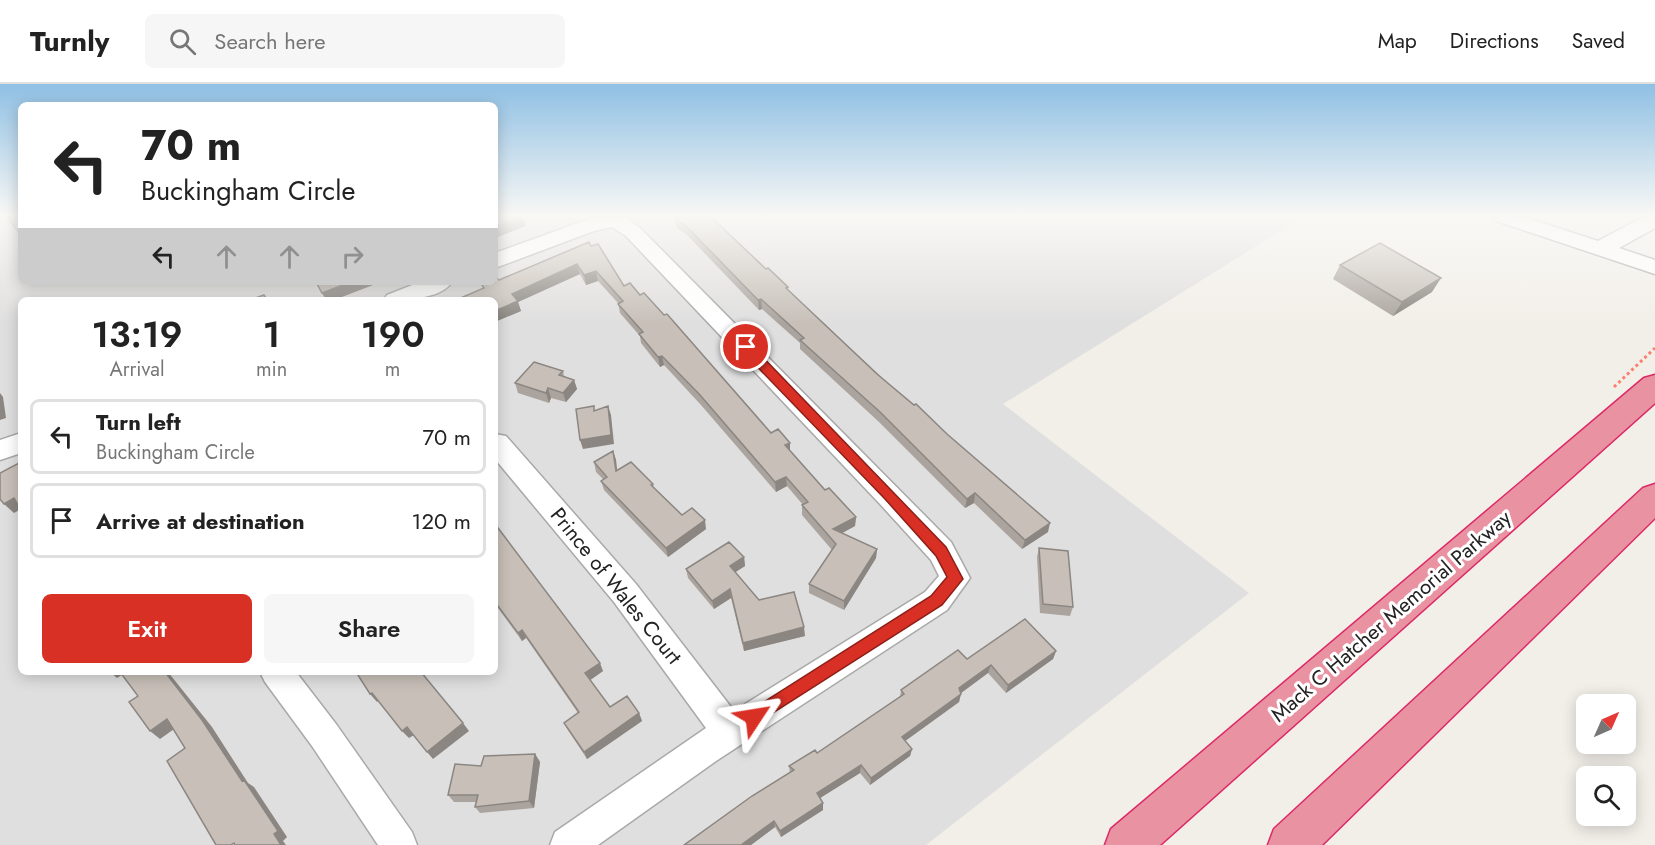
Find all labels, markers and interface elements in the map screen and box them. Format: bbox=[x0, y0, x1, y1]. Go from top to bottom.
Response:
search box bbox=[145, 14, 565, 68]
text: Turnly bbox=[30, 21, 109, 62]
icon: search bbox=[166, 25, 199, 58]
text: Search here bbox=[214, 25, 326, 57]
text: Map bbox=[1378, 26, 1417, 56]
text: Directions bbox=[1450, 26, 1539, 56]
text: Saved bbox=[1572, 26, 1625, 56]
text: 70 m bbox=[141, 115, 241, 176]
icon: left bbox=[42, 126, 120, 204]
text: Buckingham Circle bbox=[141, 171, 355, 210]
icon: left bbox=[147, 240, 180, 273]
icon: ahead bbox=[210, 240, 243, 273]
icon: ahead bbox=[273, 240, 306, 273]
icon: right bbox=[336, 240, 369, 273]
text: 13:19 bbox=[91, 308, 183, 360]
text: 1 bbox=[263, 308, 281, 360]
text: 190 bbox=[361, 308, 425, 360]
pin bbox=[720, 321, 771, 372]
icon: arrive bbox=[729, 330, 762, 363]
text: Arrival bbox=[109, 355, 165, 384]
text: min bbox=[256, 355, 287, 384]
text: m bbox=[385, 355, 400, 384]
text: Turn left bbox=[96, 406, 181, 438]
icon: left bbox=[45, 420, 78, 453]
text: 70 m bbox=[422, 421, 471, 453]
text: Buckingham Circle bbox=[96, 438, 255, 467]
street label: Prince of Wales Court bbox=[543, 501, 689, 671]
street label: Mack C Hatcher Memorial Parkway bbox=[1264, 503, 1518, 729]
icon: arrive bbox=[45, 504, 78, 537]
text: Arrive at destination bbox=[96, 505, 305, 537]
text: 120 m bbox=[412, 505, 471, 537]
button: Exit bbox=[42, 594, 252, 663]
button: Share bbox=[264, 594, 474, 663]
position arrow bbox=[722, 685, 786, 749]
north arrow bbox=[1576, 694, 1636, 754]
map controls bbox=[1576, 694, 1636, 826]
button: search bbox=[1576, 766, 1636, 826]

